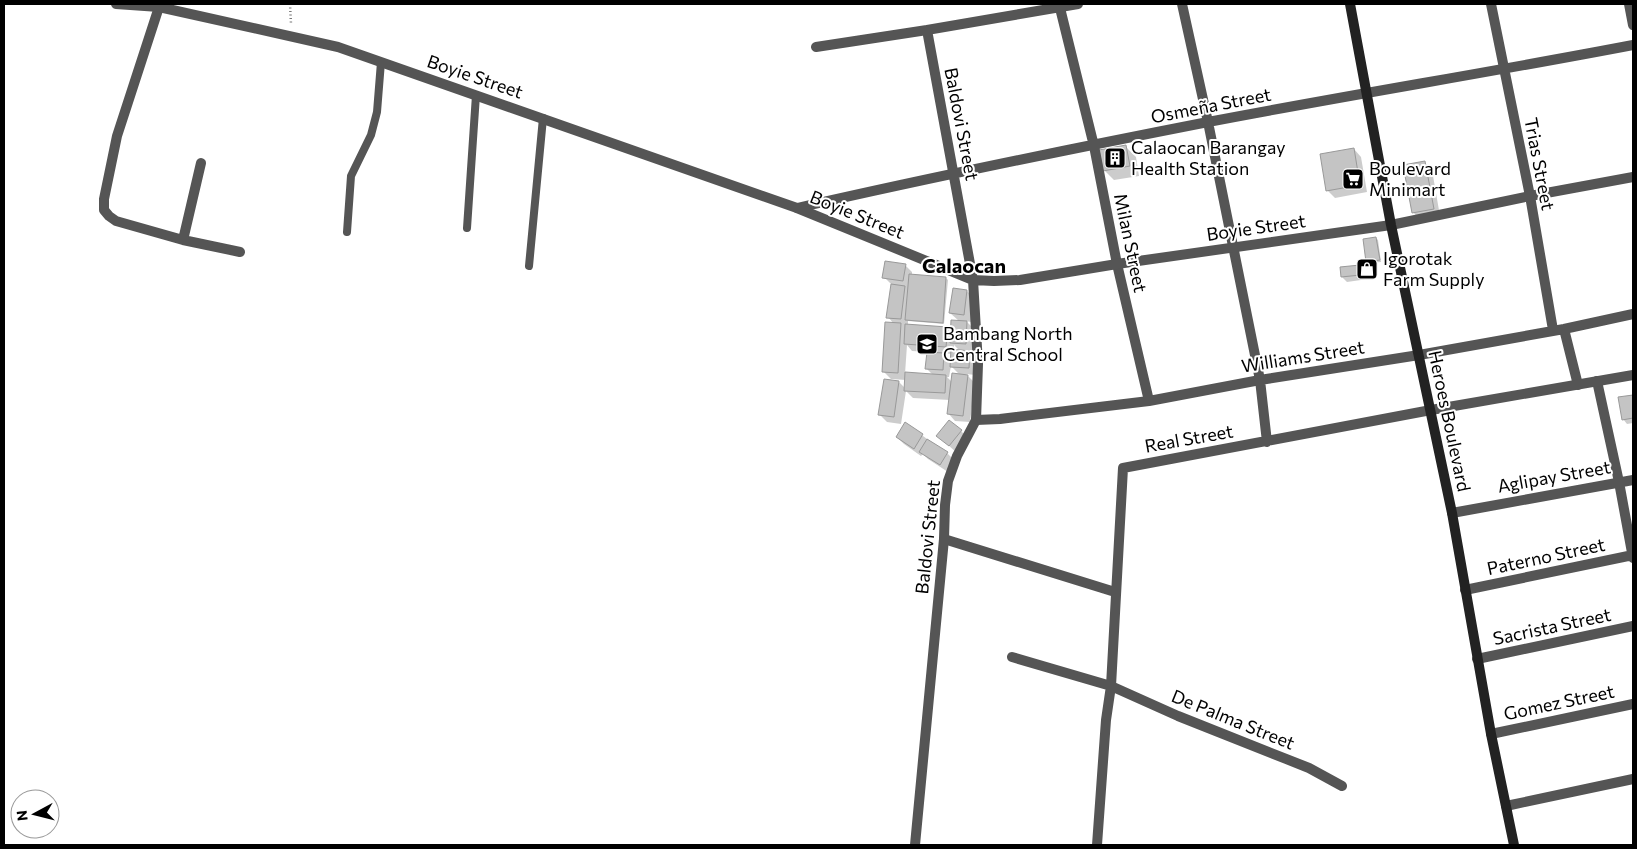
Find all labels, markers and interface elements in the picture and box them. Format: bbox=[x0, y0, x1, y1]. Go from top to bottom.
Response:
street label: Boyie Street bbox=[425, 49, 526, 103]
street label: Baldovi Street bbox=[940, 65, 984, 182]
street label: Osmeña Street bbox=[1149, 83, 1273, 127]
street label: Trias Street bbox=[1520, 116, 1560, 212]
place label: Calaocan Barangay Health Station bbox=[1131, 136, 1285, 179]
building icon: Calaocan Barangay Health Station bbox=[1103, 146, 1127, 170]
place label: Boulevard Minimart bbox=[1369, 157, 1451, 200]
supermarket icon: Boulevard Minimart bbox=[1341, 167, 1365, 191]
street label: Boyie Street bbox=[807, 185, 908, 243]
street label: Milan Street bbox=[1110, 191, 1152, 294]
street label: Boyie Street bbox=[1205, 209, 1307, 245]
place label: Igorotak Farm Supply bbox=[1383, 247, 1485, 290]
district label: Calaocan bbox=[922, 253, 1006, 277]
shop icon: Igorotak Farm Supply bbox=[1355, 257, 1379, 281]
place label: Bambang North Central School bbox=[943, 322, 1073, 365]
school or university icon: Bambang North Central School bbox=[915, 332, 939, 356]
street label: Williams Street bbox=[1240, 335, 1366, 377]
street label: Heroes Boulevard bbox=[1424, 348, 1476, 493]
street label: Real Street bbox=[1143, 419, 1235, 457]
street label: Aglipay Street bbox=[1496, 455, 1612, 497]
street label: Baldovi Street bbox=[910, 479, 944, 595]
street label: Paterno Street bbox=[1485, 533, 1607, 579]
street label: Sacrista Street bbox=[1491, 603, 1613, 649]
street label: Gomez Street bbox=[1502, 680, 1616, 724]
street label: De Palma Street bbox=[1169, 684, 1298, 754]
north arrow bbox=[10, 789, 60, 839]
text: N bbox=[13, 809, 31, 822]

